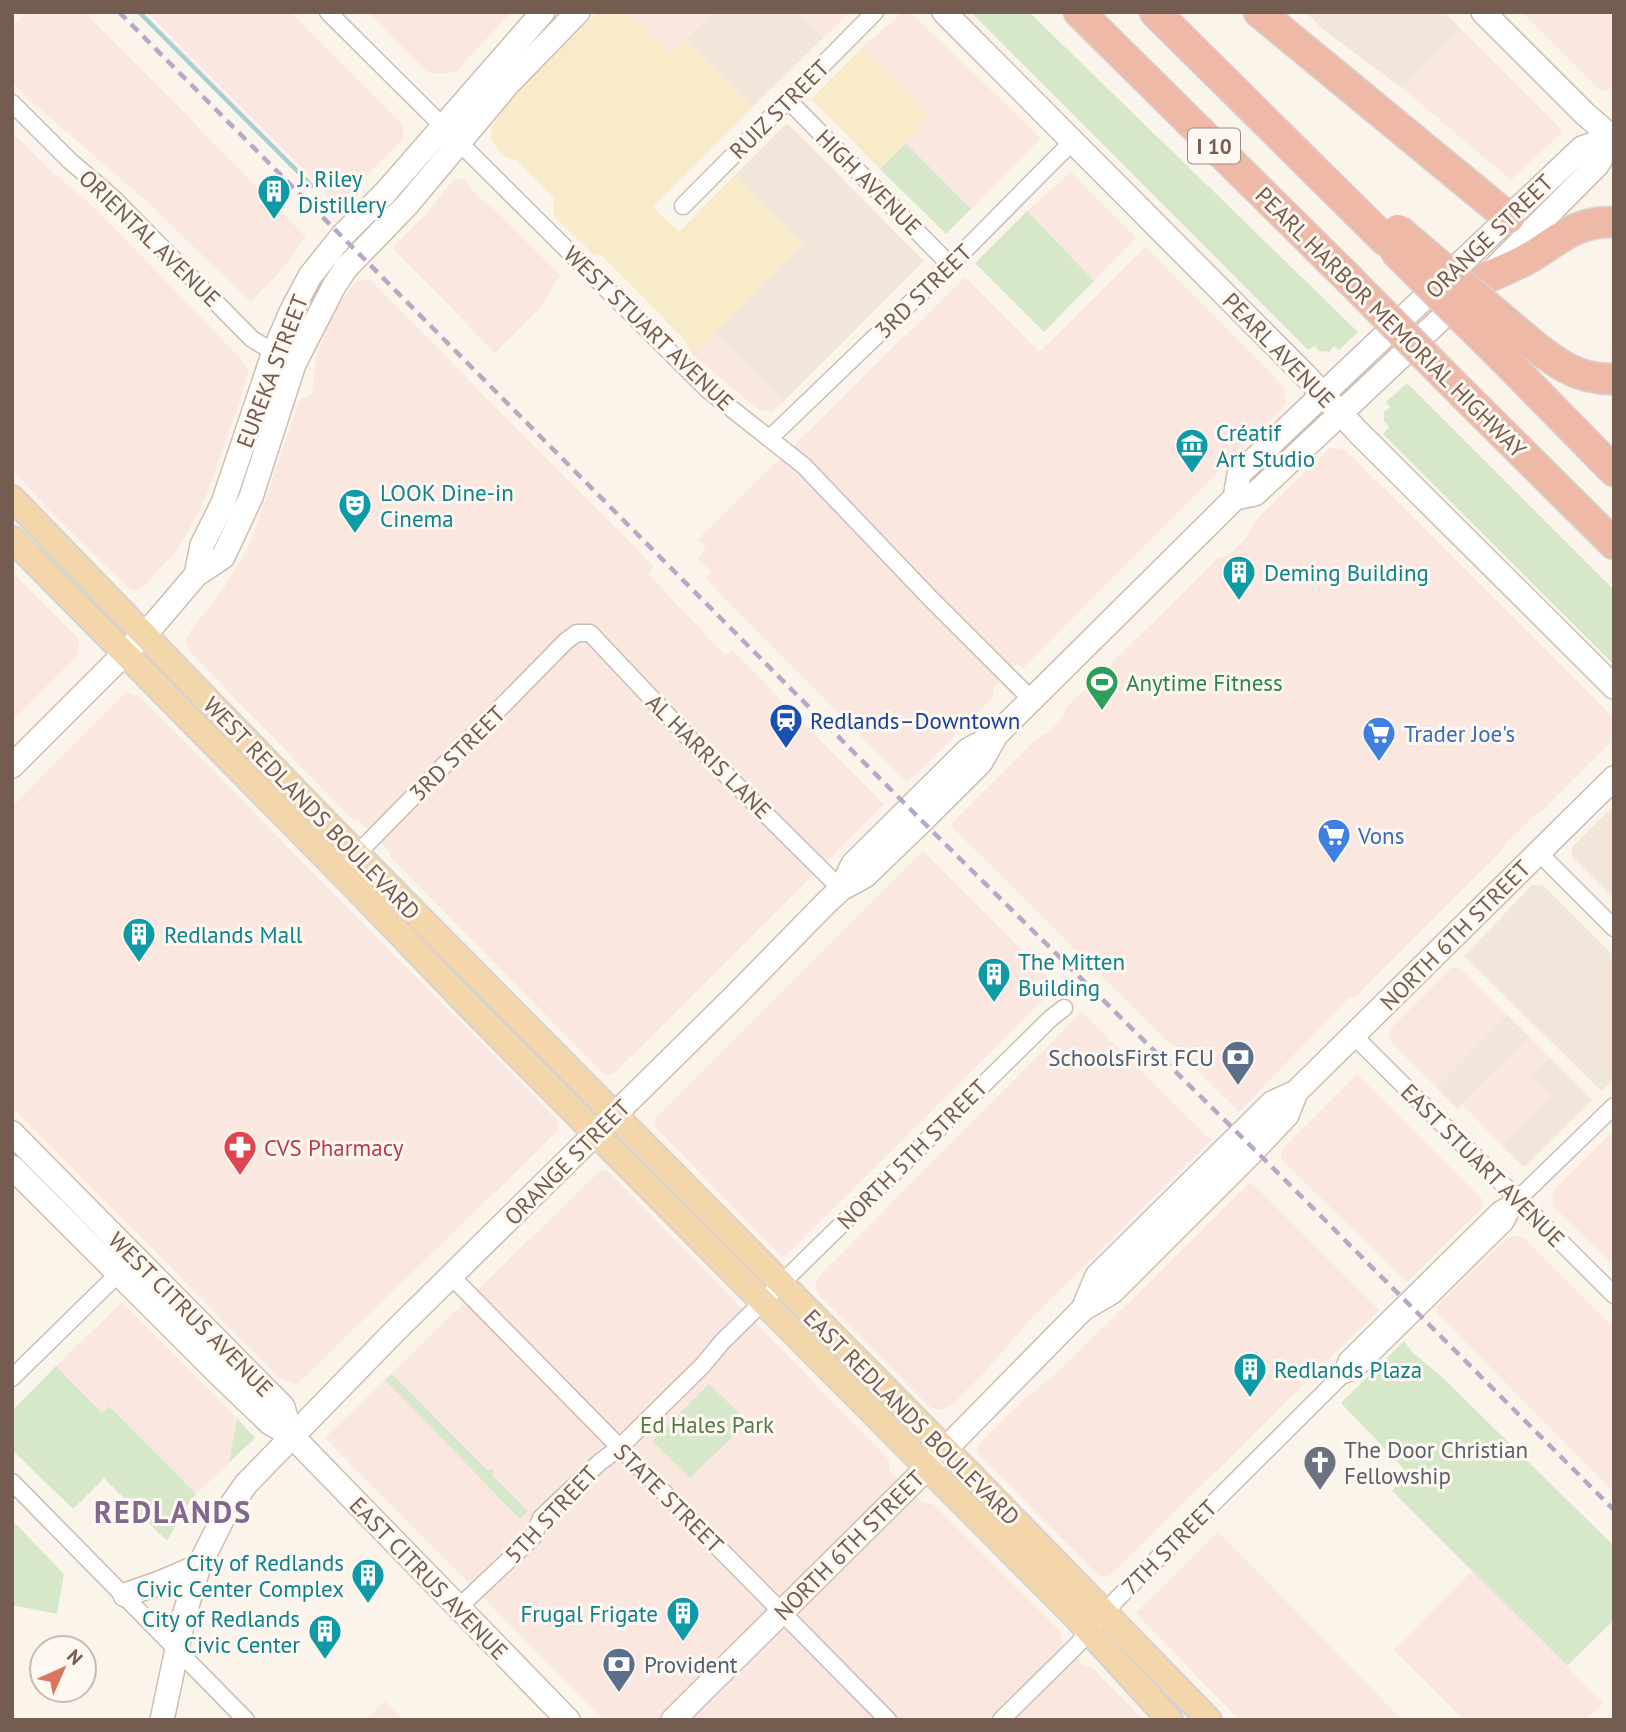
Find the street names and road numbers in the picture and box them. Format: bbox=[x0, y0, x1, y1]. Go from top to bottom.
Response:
street label: RUIZ STREET bbox=[723, 53, 835, 165]
street label: HIGH AVENUE bbox=[810, 123, 928, 241]
road number: I 10 bbox=[1188, 128, 1240, 164]
street label: ORIENTAL AVENUE bbox=[73, 163, 227, 313]
street label: ORANGE STREET bbox=[1419, 168, 1559, 304]
street label: PEARL HARBOR MEMORIAL HIGHWAY bbox=[1250, 181, 1533, 464]
street label: 3RD STREET bbox=[869, 238, 978, 344]
street label: WEST STUART AVENUE bbox=[558, 239, 740, 417]
street label: PEARL AVENUE bbox=[1217, 286, 1341, 414]
street label: EUREKA STREET bbox=[230, 290, 315, 452]
street label: AL HARRIS LANE bbox=[640, 687, 778, 825]
street label: WEST REDLANDS BOULEVARD bbox=[198, 690, 426, 926]
street label: 3RD STREET bbox=[403, 699, 511, 807]
street label: NORTH 6TH STREET bbox=[1374, 854, 1536, 1016]
street label: NORTH 5TH STREET bbox=[831, 1073, 993, 1235]
street label: EAST STUART AVENUE bbox=[1395, 1077, 1571, 1253]
street label: ORANGE STREET bbox=[498, 1093, 636, 1231]
street label: WEST CITRUS AVENUE bbox=[103, 1226, 279, 1402]
street label: EAST REDLANDS BOULEVARD bbox=[798, 1303, 1026, 1531]
street label: STATE STREET bbox=[608, 1437, 730, 1559]
street label: 5TH STREET bbox=[498, 1459, 604, 1569]
street label: NORTH 6TH STREET bbox=[768, 1464, 930, 1626]
street label: EAST CITRUS AVENUE bbox=[344, 1490, 514, 1666]
street label: 7TH STREET bbox=[1115, 1493, 1223, 1601]

